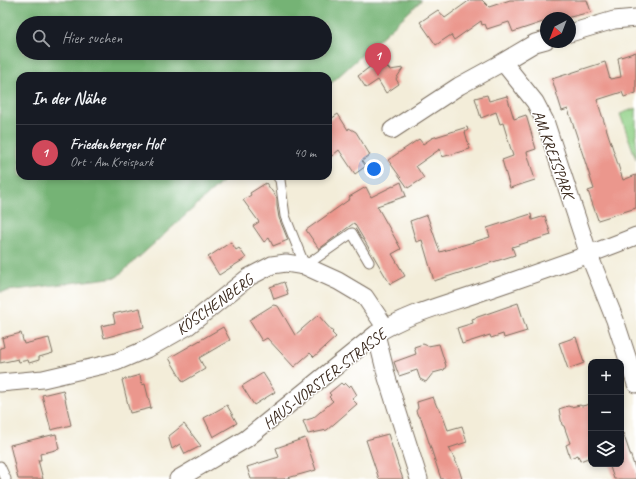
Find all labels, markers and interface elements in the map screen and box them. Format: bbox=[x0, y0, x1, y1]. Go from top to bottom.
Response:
north arrow bbox=[540, 12, 576, 48]
search box bbox=[16, 16, 332, 60]
icon: search bbox=[30, 27, 52, 49]
text: Hier suchen bbox=[62, 29, 122, 48]
pin: 1 bbox=[365, 43, 391, 76]
text: In der Nähe bbox=[32, 88, 105, 109]
street label: AM KREISPARK bbox=[528, 107, 579, 204]
text: Friedenberger Hof bbox=[70, 135, 163, 154]
text: 1 bbox=[42, 145, 48, 161]
text: 40 m bbox=[294, 145, 316, 161]
text: Ort · Am Kreispark bbox=[70, 154, 153, 170]
your location bbox=[364, 159, 384, 179]
street label: KÖSCHENBERG bbox=[172, 269, 259, 340]
street label: HAUS-VORSTER-STRASSE bbox=[259, 323, 392, 433]
map controls bbox=[588, 359, 624, 467]
button: + bbox=[588, 359, 624, 395]
button: − bbox=[588, 395, 624, 431]
button: layers bbox=[588, 431, 624, 467]

